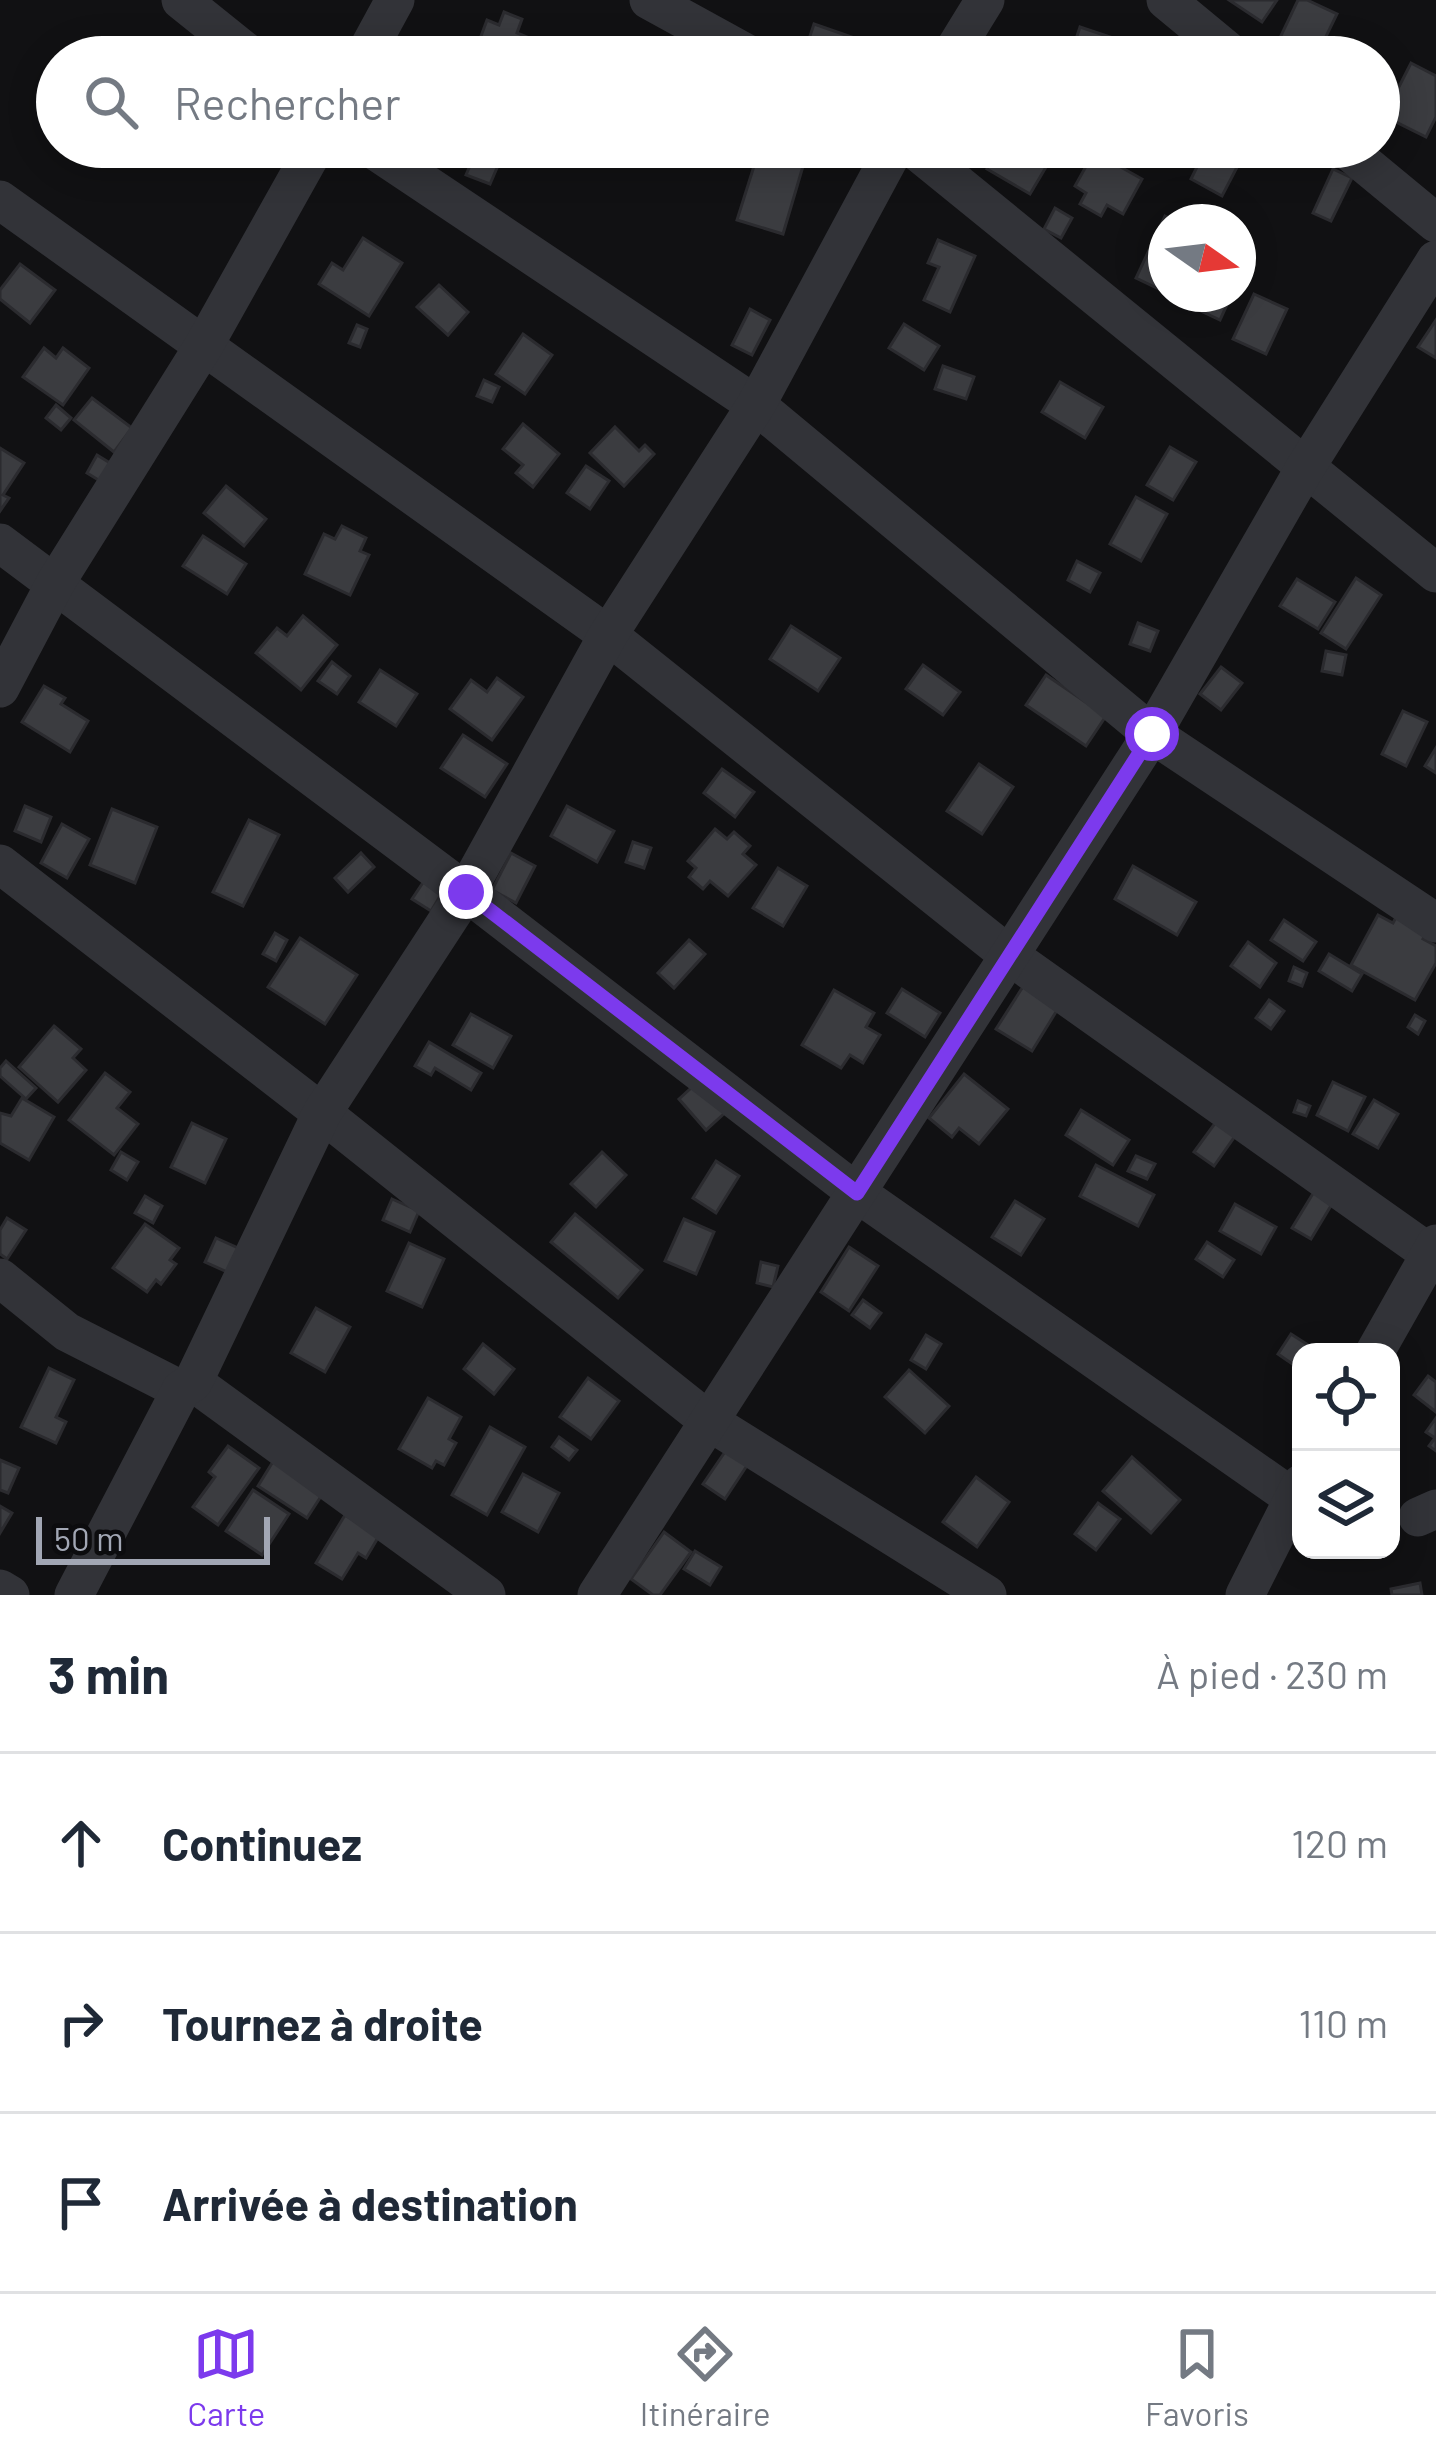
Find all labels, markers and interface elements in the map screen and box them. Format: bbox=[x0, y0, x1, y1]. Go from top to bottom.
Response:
search box bbox=[36, 36, 1400, 168]
icon: search bbox=[78, 69, 144, 135]
text: Rechercher bbox=[174, 75, 401, 129]
north arrow bbox=[1148, 204, 1256, 312]
route start bbox=[1125, 707, 1179, 761]
route end bbox=[439, 865, 493, 919]
map controls bbox=[1292, 1343, 1400, 1559]
button: locate bbox=[1292, 1343, 1400, 1451]
button: layers bbox=[1292, 1451, 1400, 1559]
scale bar bbox=[36, 1511, 270, 1564]
text: 50 m bbox=[54, 1518, 124, 1558]
text: 3 min bbox=[48, 1643, 169, 1704]
text: À pied · 230 m bbox=[1156, 1650, 1388, 1697]
icon: ahead bbox=[48, 1810, 114, 1876]
text: Continuez bbox=[162, 1816, 362, 1870]
text: 120 m bbox=[1291, 1819, 1388, 1866]
icon: right bbox=[48, 1990, 114, 2056]
text: Tournez à droite bbox=[162, 1996, 483, 2050]
text: 110 m bbox=[1298, 1999, 1388, 2046]
icon: arrive bbox=[48, 2170, 114, 2236]
text: Arrivée à destination bbox=[162, 2176, 578, 2230]
tab: Carte bbox=[187, 2321, 265, 2433]
tab: Itinéraire bbox=[640, 2321, 771, 2433]
tab: Favoris bbox=[1145, 2321, 1249, 2433]

